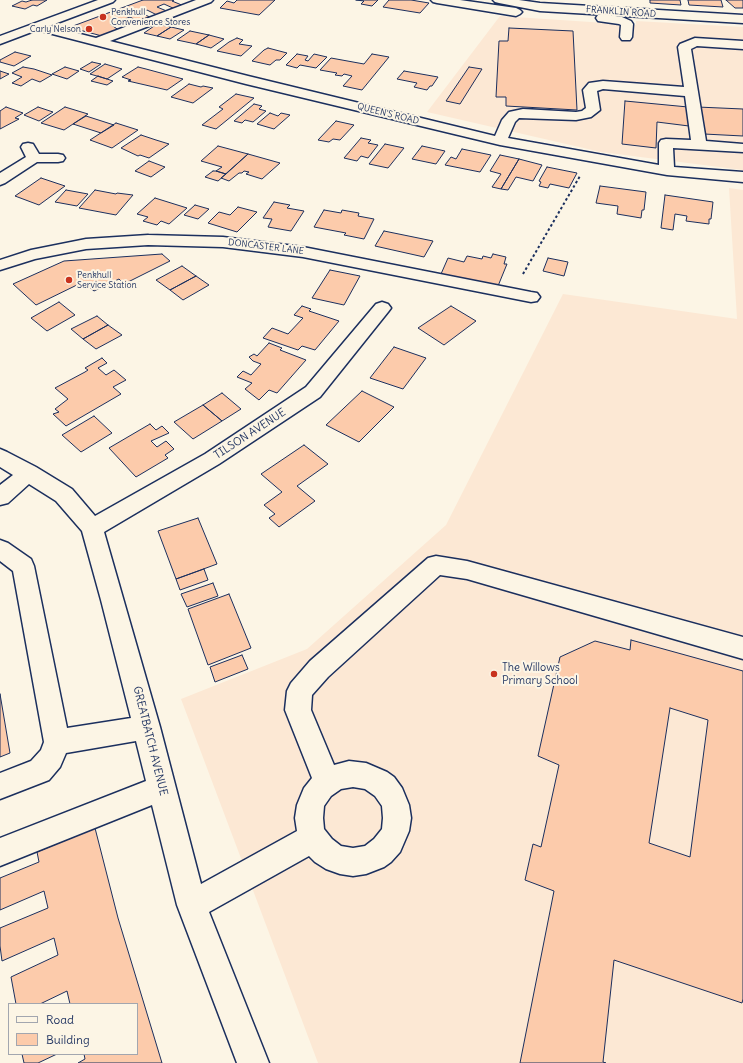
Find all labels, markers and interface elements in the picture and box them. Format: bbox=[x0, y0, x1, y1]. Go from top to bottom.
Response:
street label: FRANKLIN ROAD bbox=[586, 4, 656, 20]
place label: Penkhull Convenience Stores bbox=[111, 7, 190, 28]
marker: Penkhull Convenience Stores bbox=[98, 12, 108, 22]
place label: Carly Nelson bbox=[30, 24, 81, 34]
marker: Carly Nelson bbox=[84, 24, 94, 34]
street label: QUEEN'S ROAD bbox=[356, 101, 420, 127]
street label: DONCASTER LANE bbox=[227, 237, 305, 257]
place label: Penkhull Service Station bbox=[77, 270, 137, 291]
marker: Penkhull Service Station bbox=[64, 275, 74, 285]
street label: TILSON AVENUE bbox=[212, 406, 288, 462]
place label: The Willows Primary School bbox=[502, 661, 578, 687]
marker: The Willows Primary School bbox=[489, 669, 499, 679]
street label: GREATBATCH AVENUE bbox=[130, 685, 170, 797]
legend bbox=[8, 1003, 138, 1055]
text: Road bbox=[46, 1012, 74, 1027]
text: Building bbox=[46, 1032, 90, 1047]

